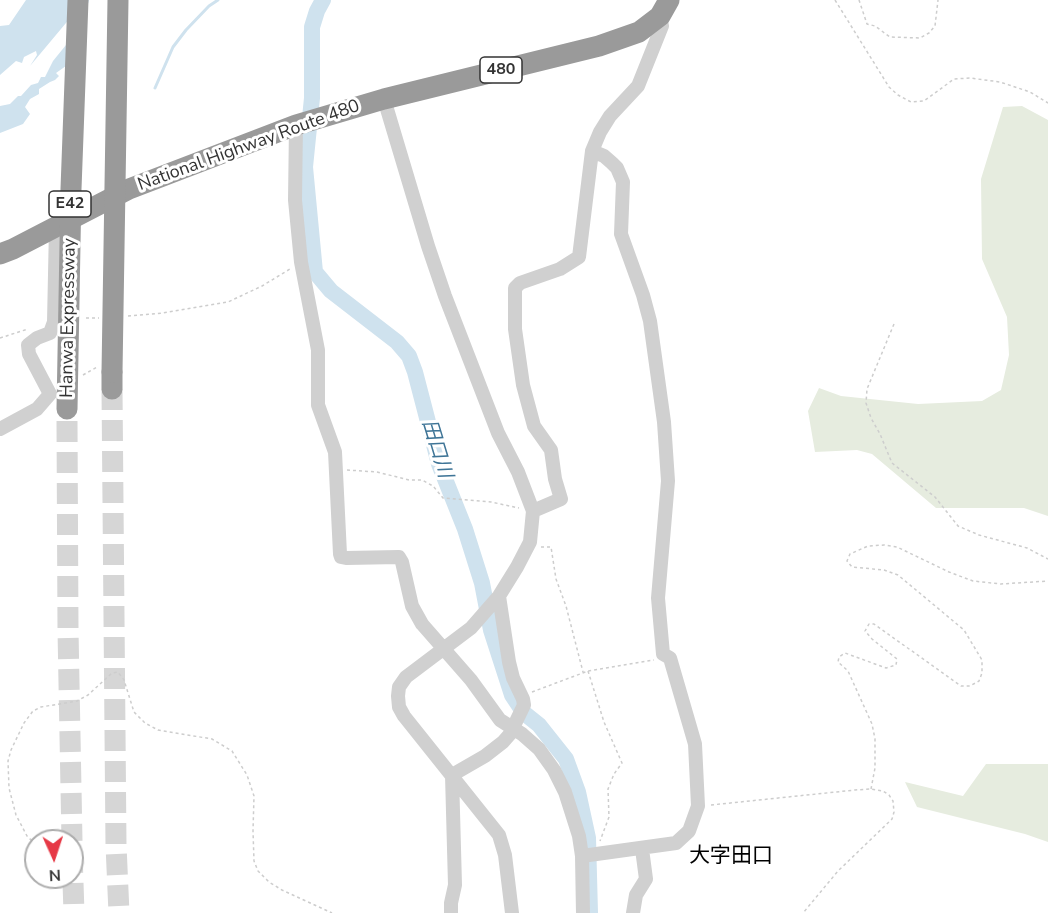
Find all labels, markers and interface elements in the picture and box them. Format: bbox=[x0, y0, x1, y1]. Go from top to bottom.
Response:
road number: 480 bbox=[480, 57, 522, 83]
street label: National Highway Route 480 bbox=[135, 96, 363, 196]
road number: E42 bbox=[49, 191, 91, 217]
street label: Hanwa Expressway bbox=[57, 238, 81, 398]
water label: 田口川 bbox=[416, 417, 456, 481]
north arrow bbox=[24, 829, 84, 889]
district label: 大字田口 bbox=[689, 844, 773, 870]
text: N bbox=[48, 864, 61, 886]

